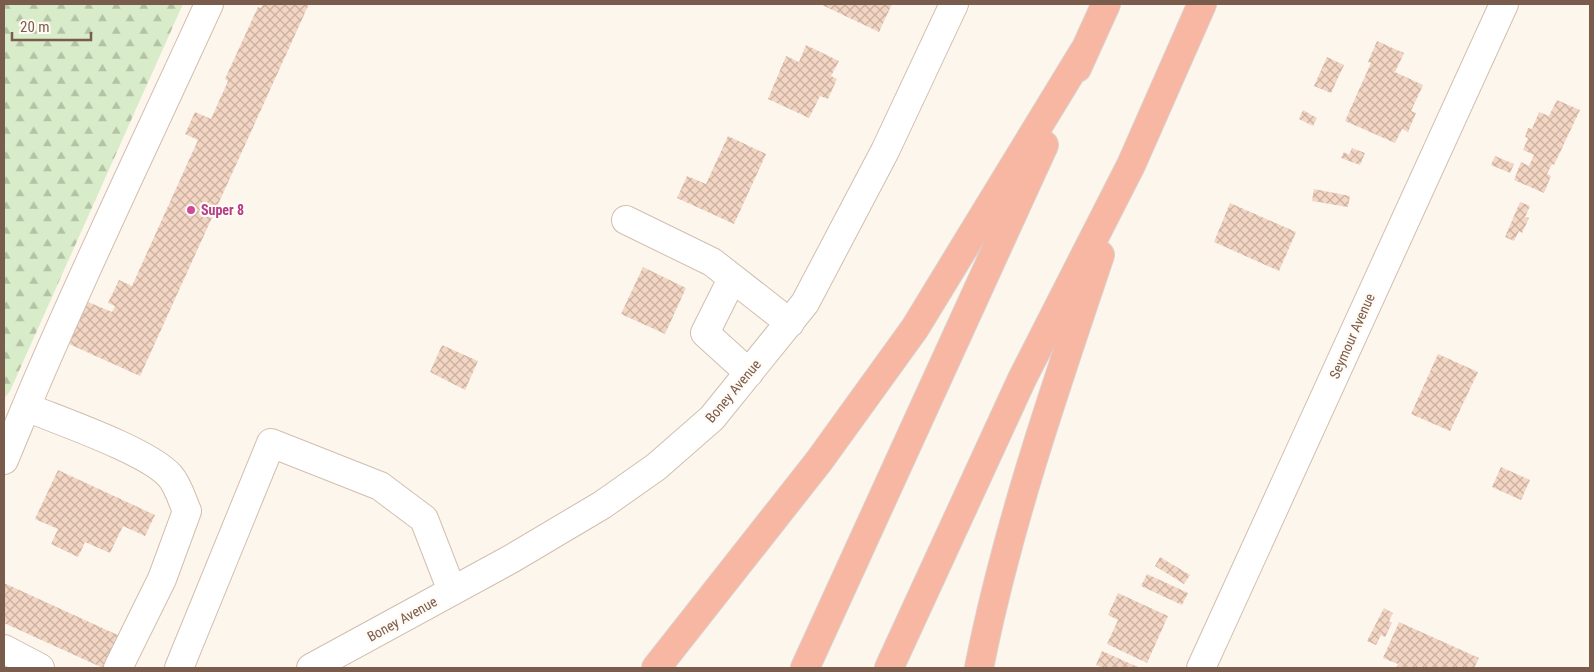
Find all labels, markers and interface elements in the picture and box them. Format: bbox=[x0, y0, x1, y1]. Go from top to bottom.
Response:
scale bar bbox=[12, 10, 91, 42]
text: 20 m bbox=[20, 18, 50, 36]
place label: Super 8 bbox=[201, 202, 244, 218]
marker: Super 8 bbox=[185, 204, 197, 216]
street label: Seymour Avenue bbox=[1326, 290, 1378, 381]
street label: Boney Avenue bbox=[702, 356, 764, 426]
street label: Boney Avenue bbox=[364, 593, 440, 645]

